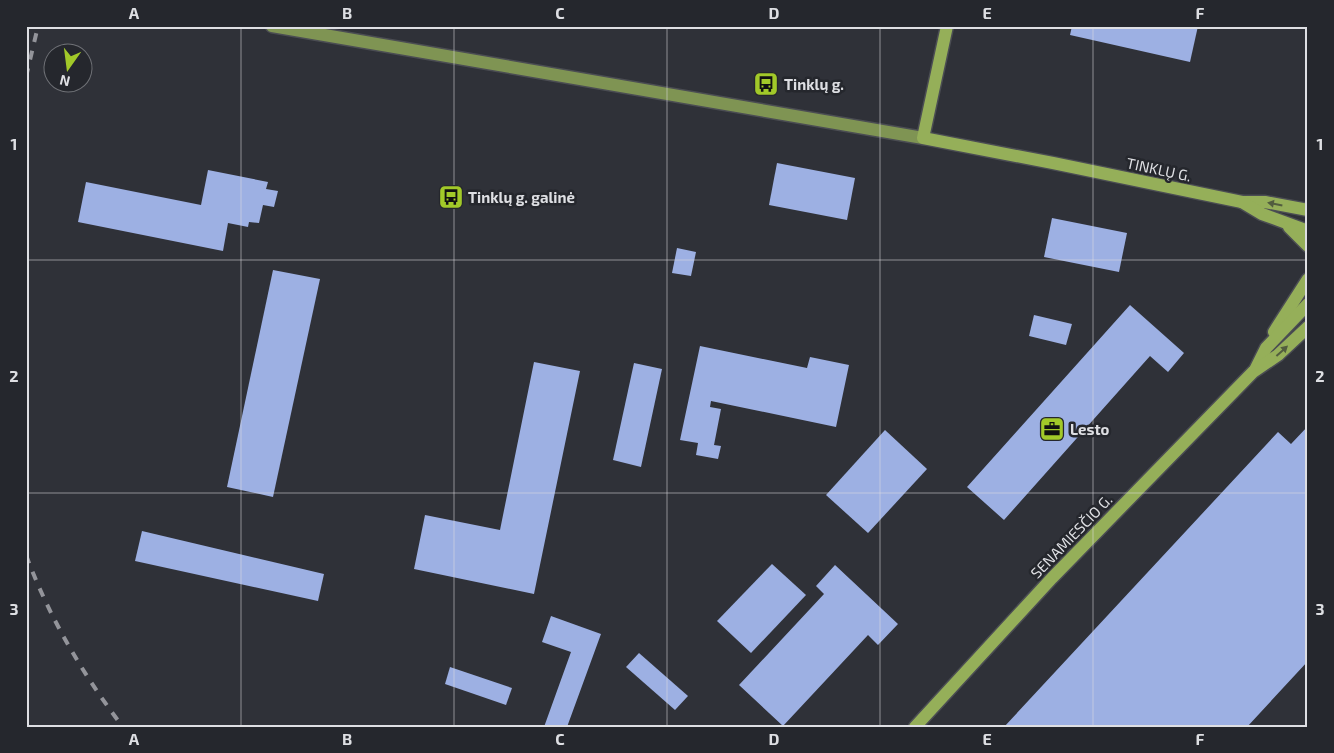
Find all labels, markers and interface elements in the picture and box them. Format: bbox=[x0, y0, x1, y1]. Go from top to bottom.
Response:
text: A bbox=[129, 3, 140, 22]
text: B bbox=[342, 3, 352, 22]
text: C bbox=[555, 3, 565, 22]
text: D bbox=[769, 3, 780, 22]
text: E bbox=[982, 3, 992, 22]
text: F bbox=[1196, 3, 1205, 22]
north arrow bbox=[42, 42, 92, 92]
bus stop icon: Tinklų g. bbox=[753, 71, 779, 97]
text: N bbox=[58, 72, 72, 91]
place label: Tinklų g. bbox=[784, 75, 844, 93]
text: 1 bbox=[11, 134, 17, 153]
text: 1 bbox=[1317, 134, 1323, 153]
street label: TINKLŲ G. bbox=[1125, 153, 1193, 185]
bus stop icon: Tinklų g. galinė bbox=[438, 184, 464, 210]
place label: Tinklų g. galinė bbox=[468, 188, 575, 206]
one-way arrow bbox=[1267, 200, 1283, 208]
one-way arrow bbox=[1276, 345, 1288, 357]
text: 2 bbox=[9, 366, 19, 385]
text: 2 bbox=[1315, 366, 1325, 385]
office icon: Lesto bbox=[1039, 416, 1065, 442]
place label: Lesto bbox=[1070, 420, 1110, 438]
street label: SENAMIESČIO G. bbox=[1027, 490, 1115, 582]
text: 3 bbox=[9, 599, 19, 618]
text: 3 bbox=[1315, 599, 1325, 618]
text: A bbox=[129, 729, 140, 748]
text: B bbox=[342, 729, 352, 748]
text: C bbox=[555, 729, 565, 748]
text: D bbox=[769, 729, 780, 748]
text: E bbox=[982, 729, 992, 748]
text: F bbox=[1196, 729, 1205, 748]

